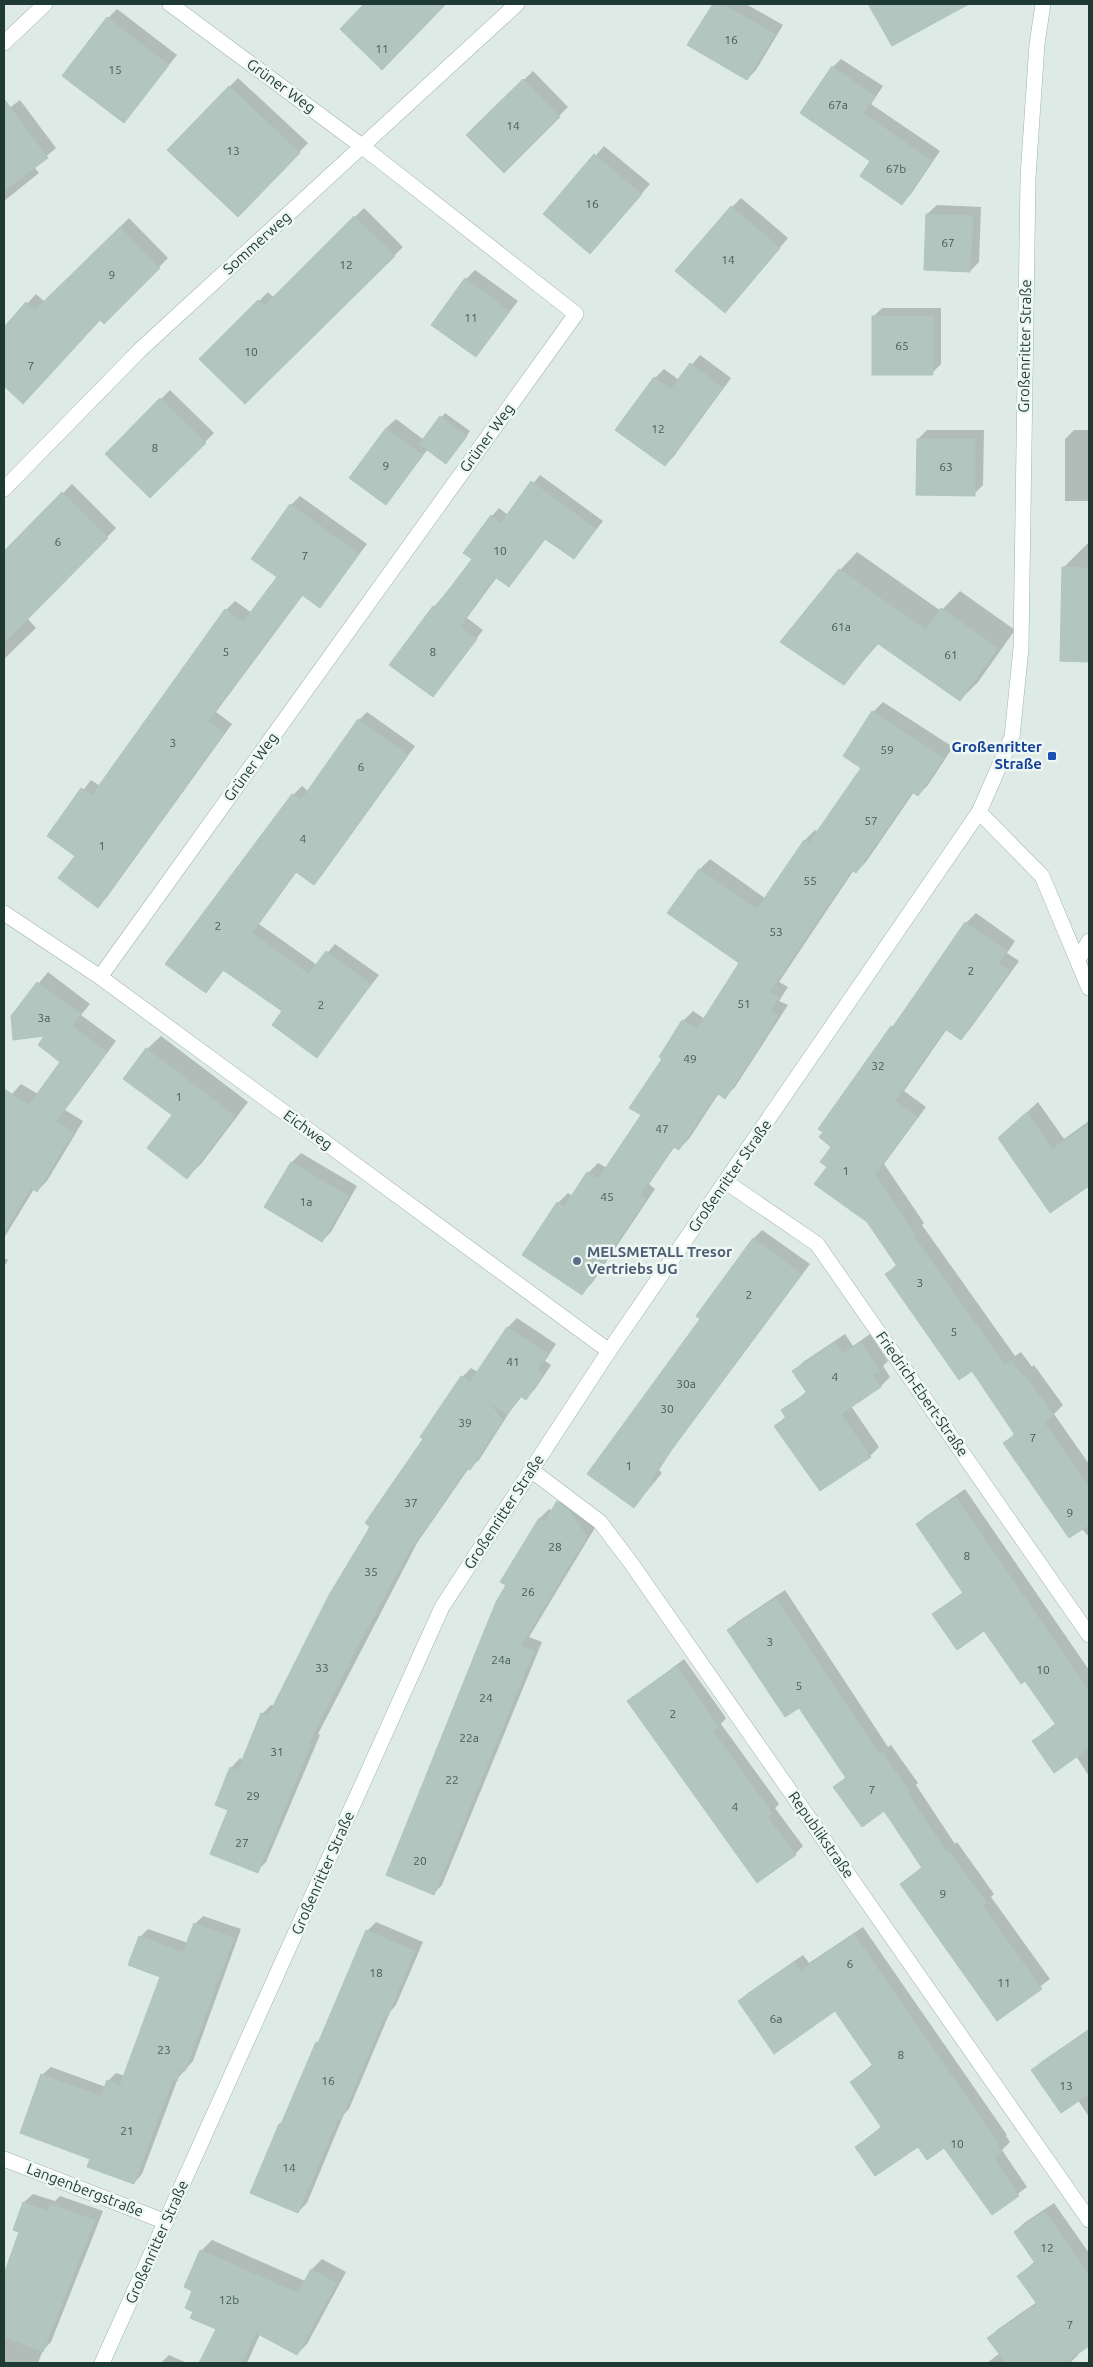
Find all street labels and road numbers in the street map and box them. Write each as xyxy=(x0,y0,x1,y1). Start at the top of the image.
street label: Grüner Weg xyxy=(244,55,319,116)
street label: Sommerweg xyxy=(219,208,294,277)
street label: Großenritter Straße xyxy=(1015,279,1034,413)
street label: Grüner Weg xyxy=(456,400,517,475)
street label: Grüner Weg xyxy=(220,729,281,804)
street label: Eichweg xyxy=(281,1106,336,1153)
street label: Großenritter Straße xyxy=(684,1116,775,1235)
street label: Friedrich-Ebert-Straße xyxy=(873,1328,972,1459)
street label: Großenritter Straße xyxy=(460,1451,547,1572)
street label: Republikstraße xyxy=(785,1788,858,1881)
street label: Großenritter Straße xyxy=(288,1808,357,1937)
street label: Langenbergstraße xyxy=(24,2159,146,2220)
street label: Großenritter Straße xyxy=(122,2177,191,2306)

